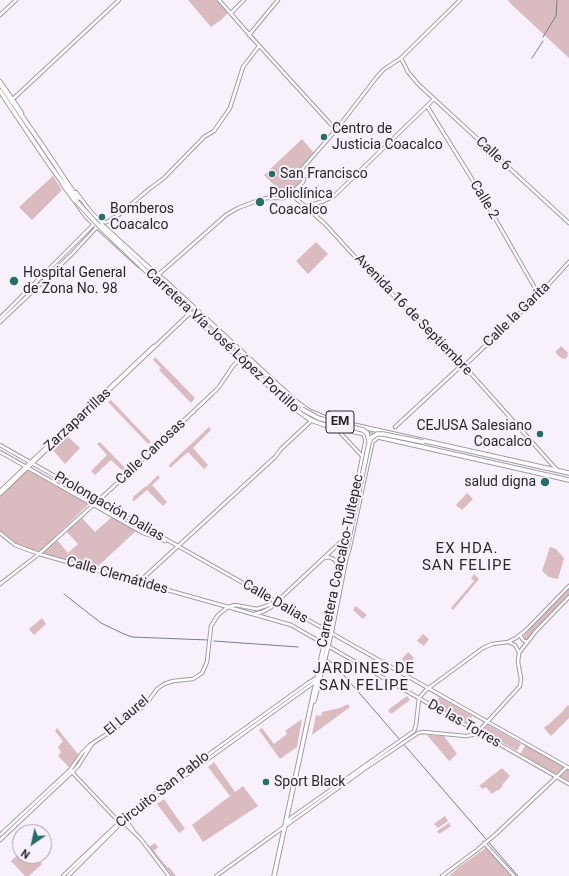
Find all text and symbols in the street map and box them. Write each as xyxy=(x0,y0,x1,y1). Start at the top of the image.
place label: Centro de Justicia Coacalco xyxy=(332,121,443,154)
marker: Centro de Justicia Coacalco xyxy=(319,132,329,142)
street label: Calle 6 xyxy=(472,133,514,175)
place label: San Francisco xyxy=(280,166,368,182)
marker: San Francisco xyxy=(267,169,277,179)
street label: Calle 2 xyxy=(466,178,502,222)
place label: Policlínica Coacalco xyxy=(269,186,333,218)
marker: Policlínica Coacalco xyxy=(254,196,266,208)
place label: Bomberos Coacalco xyxy=(110,201,174,234)
marker: Bomberos Coacalco xyxy=(97,212,107,222)
street label: Avenida 16 de Septiembre xyxy=(351,251,475,379)
place label: Hospital General de Zona No. 98 xyxy=(23,265,126,298)
street label: Carretera Vía José López Portillo xyxy=(142,265,302,417)
marker: Hospital General de Zona No. 98 xyxy=(8,275,20,287)
street label: Calle la Garita xyxy=(480,279,554,351)
street label: Zarzaparrillas xyxy=(41,385,115,455)
road number: EM xyxy=(326,411,354,433)
street label: Calle Canosas xyxy=(113,416,189,488)
place label: CEJUSA Salesiano Coacalco xyxy=(416,418,532,450)
marker: CEJUSA Salesiano Coacalco xyxy=(535,429,545,439)
street label: Prolongación Dalias xyxy=(51,469,167,545)
street label: Carretera Coacalco-Tultepec xyxy=(314,473,368,649)
place label: salud digna xyxy=(464,474,536,490)
marker: salud digna xyxy=(539,476,551,488)
district label: EX HDA. SAN FELIPE xyxy=(422,540,512,575)
street label: Calle Clemátides xyxy=(64,553,170,599)
street label: Calle Dalias xyxy=(239,577,311,627)
district label: JARDINES DE SAN FELIPE xyxy=(313,660,415,695)
street label: El Laurel xyxy=(101,692,153,740)
street label: De las Torres xyxy=(425,696,503,752)
street label: Circuito San Pablo xyxy=(113,748,213,832)
place label: Sport Black xyxy=(274,774,345,790)
marker: Sport Black xyxy=(261,777,271,787)
north arrow xyxy=(12,824,52,864)
text: N xyxy=(19,846,32,861)

